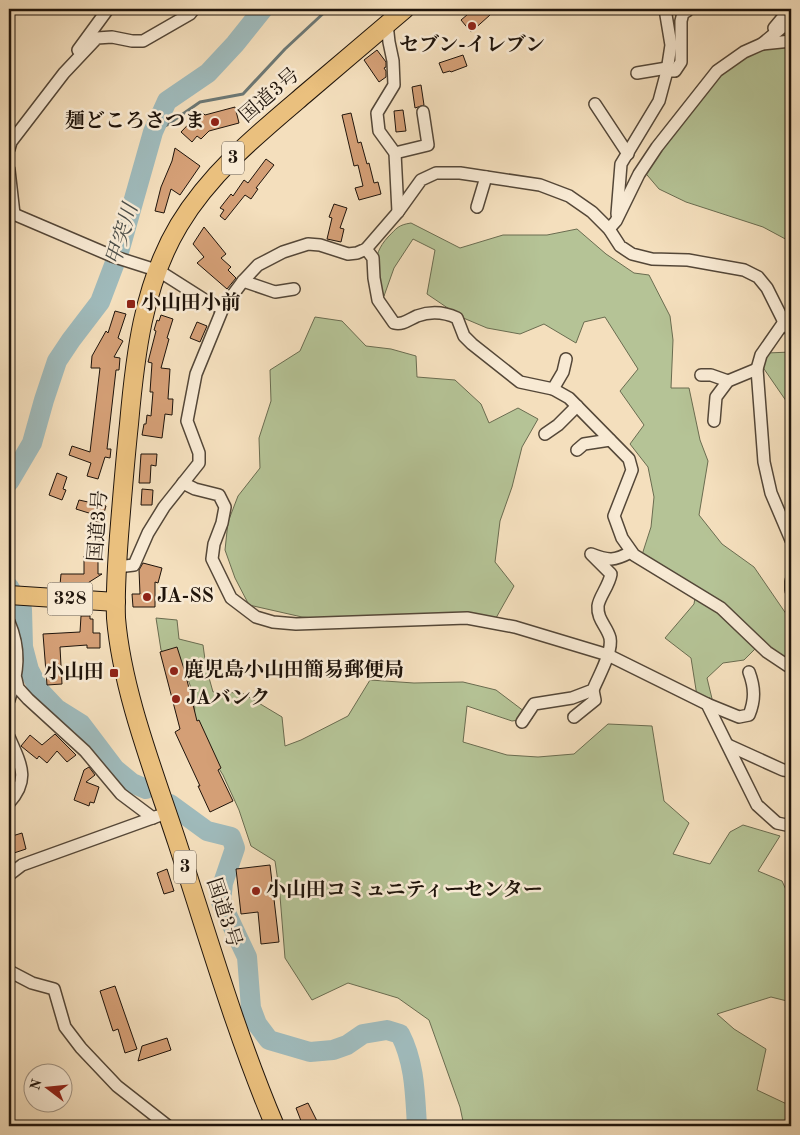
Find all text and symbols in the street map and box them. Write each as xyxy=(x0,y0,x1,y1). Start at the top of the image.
marker: セブン-イレブン xyxy=(466,20,478,32)
place label: セブン-イレブン xyxy=(399,34,545,56)
street label: 国道3号 xyxy=(235,63,304,127)
place label: 麺どころさつま xyxy=(65,110,205,132)
marker: 麺どころさつま xyxy=(209,116,221,128)
road number: 3 xyxy=(222,142,244,174)
water label: 甲突川 xyxy=(102,199,143,268)
place label: 小山田小前 xyxy=(141,292,241,314)
marker: 小山田小前 xyxy=(125,298,137,310)
street label: 国道3号 xyxy=(85,489,111,562)
road number: 328 xyxy=(48,582,92,616)
place label: JA-SS xyxy=(157,587,214,607)
marker: JA-SS xyxy=(141,591,153,603)
place label: 鹿児島小山田簡易郵便局 xyxy=(184,658,404,681)
place label: 小山田 xyxy=(44,661,104,683)
marker: 鹿児島小山田簡易郵便局 xyxy=(168,665,180,677)
marker: 小山田 xyxy=(108,667,120,679)
place label: JAバンク xyxy=(186,687,270,709)
marker: JAバンク xyxy=(170,693,182,705)
road number: 3 xyxy=(174,850,196,884)
street label: 国道3号 xyxy=(202,875,245,950)
place label: 小山田コミュニティーセンター xyxy=(266,879,543,901)
marker: 小山田コミュニティーセンター xyxy=(250,885,262,897)
north arrow xyxy=(22,1062,72,1112)
text: N xyxy=(28,1077,45,1092)

